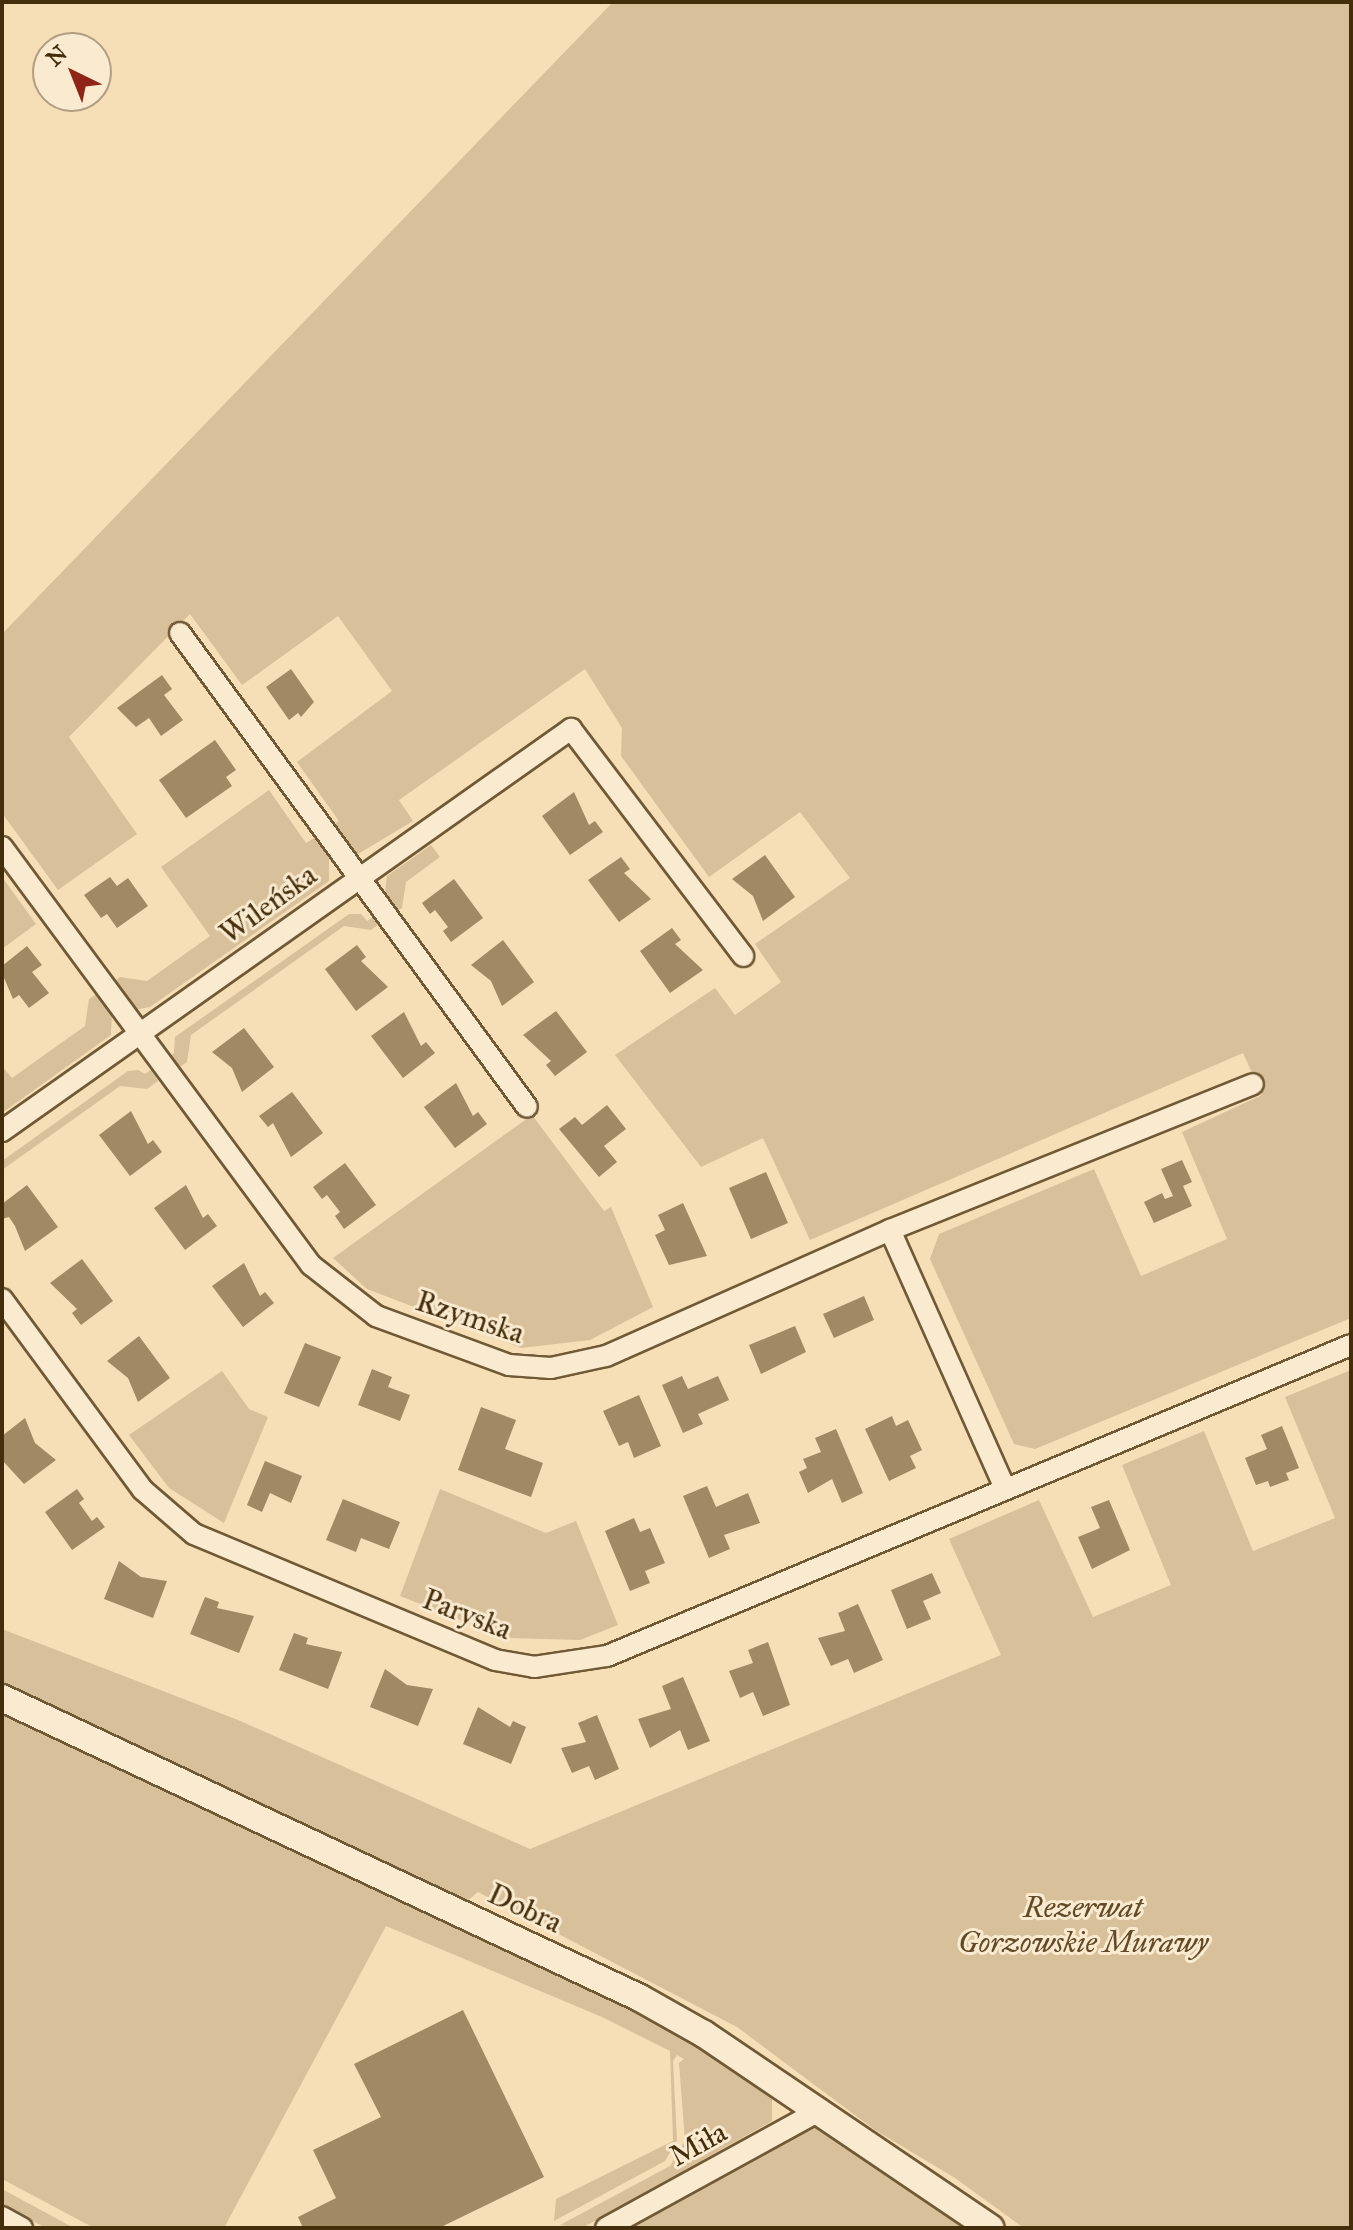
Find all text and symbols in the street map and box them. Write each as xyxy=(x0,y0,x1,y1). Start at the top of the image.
north arrow xyxy=(32,32,112,112)
text: N xyxy=(41,39,73,72)
street label: Wileńska xyxy=(213,857,323,951)
street label: Rzymska xyxy=(411,1283,529,1351)
street label: Paryska xyxy=(418,1581,516,1647)
street label: Dobra xyxy=(482,1875,568,1941)
park label: Rezerwat Gorzowskie Murawy xyxy=(958,1889,1208,1960)
street label: Miła xyxy=(663,2114,733,2174)

